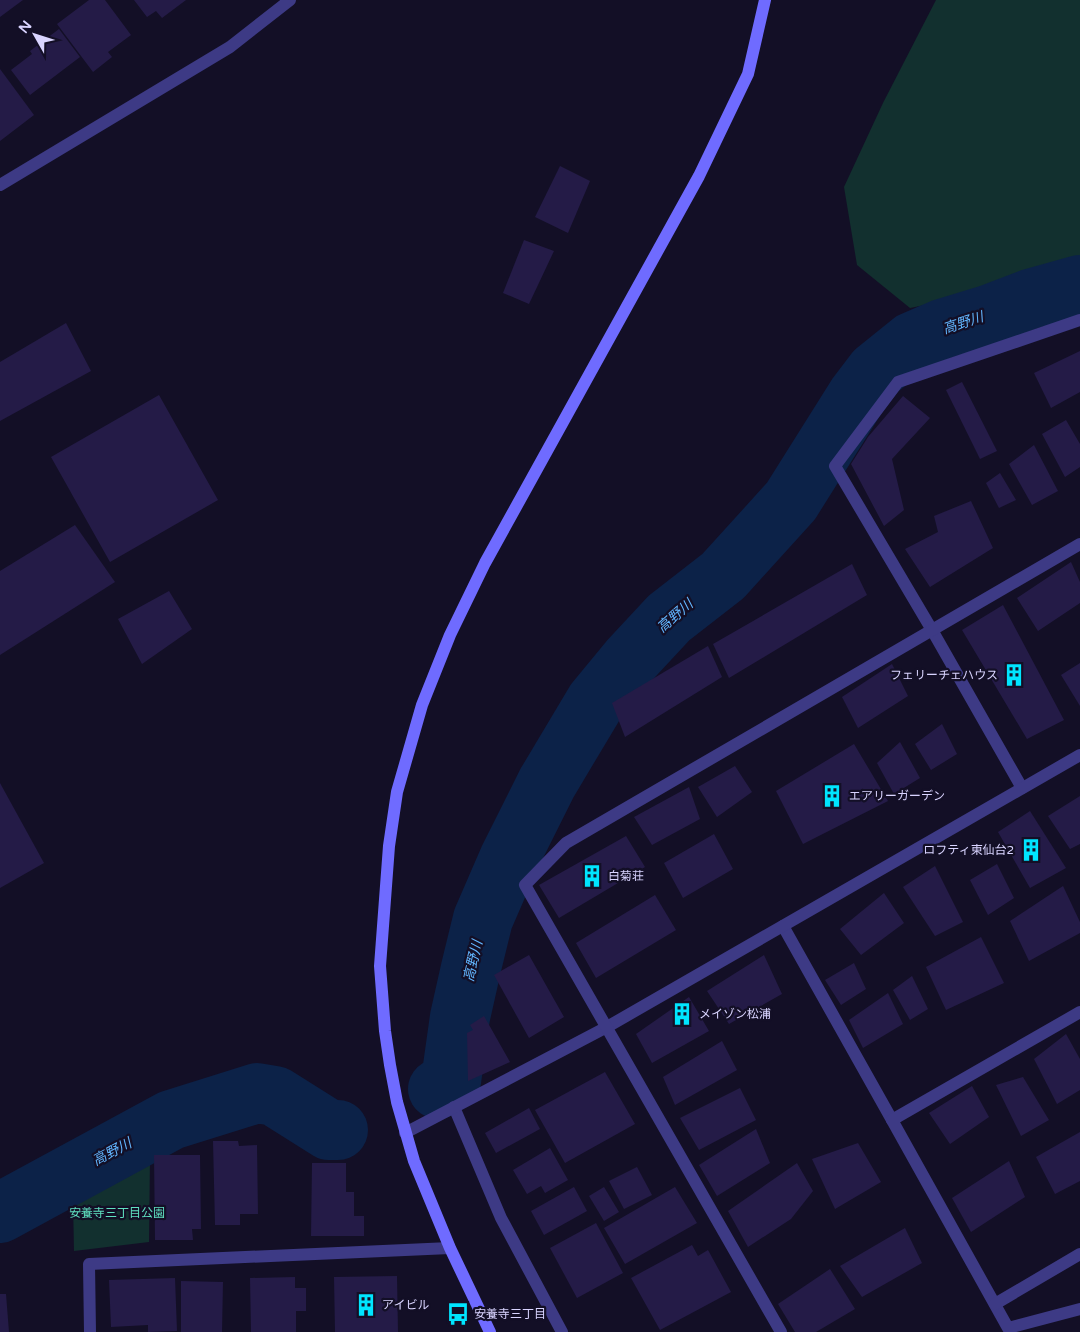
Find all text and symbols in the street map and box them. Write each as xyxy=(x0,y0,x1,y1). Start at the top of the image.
north arrow xyxy=(10,10,60,60)
text: N xyxy=(15,17,35,37)
water label: 高野川 xyxy=(940,308,988,338)
water label: 高野川 xyxy=(654,594,698,636)
building icon: フェリーチェハウス xyxy=(1001,662,1027,688)
place label: フェリーチェハウス xyxy=(890,668,998,682)
building icon: エアリーガーデン xyxy=(819,783,845,809)
place label: エアリーガーデン xyxy=(849,789,945,803)
building icon: ロフティ東仙台2 xyxy=(1018,837,1044,863)
place label: ロフティ東仙台2 xyxy=(923,843,1014,857)
building icon: 白菊荘 xyxy=(579,863,605,889)
place label: 白菊荘 xyxy=(608,869,644,883)
water label: 高野川 xyxy=(460,937,486,983)
building icon: メイゾン松浦 xyxy=(669,1001,695,1027)
place label: メイゾン松浦 xyxy=(699,1007,771,1021)
water label: 高野川 xyxy=(89,1134,136,1169)
park label: 安養寺三丁目公園 xyxy=(69,1206,165,1220)
building icon: アイビル xyxy=(353,1292,379,1318)
place label: アイビル xyxy=(382,1298,429,1312)
bus stop icon: 安養寺三丁目 xyxy=(445,1301,471,1327)
place label: 安養寺三丁目 xyxy=(474,1307,546,1321)

